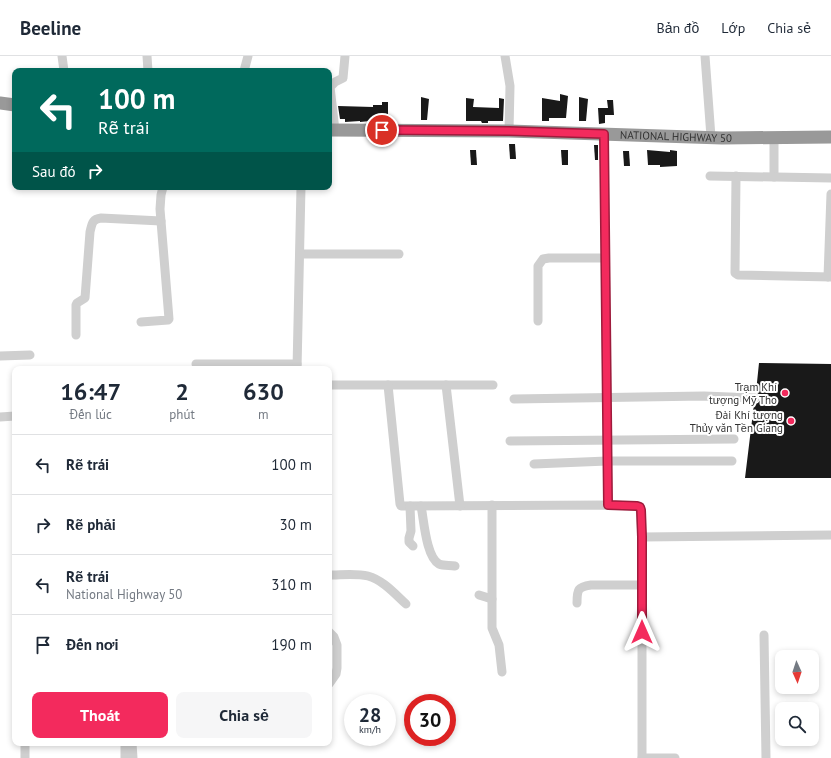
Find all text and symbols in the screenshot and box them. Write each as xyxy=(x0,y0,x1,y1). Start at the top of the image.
text: Beeline xyxy=(20,16,81,40)
text: Bản đồ xyxy=(657,19,699,37)
text: Lớp xyxy=(721,19,745,37)
text: Chia sẻ xyxy=(767,19,811,37)
text: 100 m xyxy=(98,80,175,117)
icon: left xyxy=(32,84,84,136)
pin xyxy=(365,113,399,147)
text: Rẽ trái xyxy=(98,116,150,139)
icon: arrive xyxy=(371,119,393,141)
street label: NATIONAL HIGHWAY 50 xyxy=(620,128,732,145)
icon: right xyxy=(84,160,106,182)
text: Sau đó xyxy=(32,162,76,181)
text: 16:47 xyxy=(60,376,121,407)
text: 2 xyxy=(175,376,189,407)
text: 630 xyxy=(243,376,284,407)
place label: Trạm Khí tượng Mỹ Tho xyxy=(709,380,777,407)
marker: Trạm Khí tượng Mỹ Tho xyxy=(780,388,790,398)
text: Đến lúc xyxy=(69,406,112,423)
text: phút xyxy=(169,406,195,423)
text: m xyxy=(258,406,269,423)
place label: Đài Khí tượng Thủy văn Tền Giang xyxy=(690,408,783,435)
marker: Đài Khí tượng Thủy văn Tền Giang xyxy=(786,416,796,426)
icon: left xyxy=(32,454,54,476)
text: Rẽ trái xyxy=(66,455,109,474)
text: 100 m xyxy=(271,455,312,474)
icon: right xyxy=(32,514,54,536)
text: Rẽ phải xyxy=(66,515,116,534)
text: 30 m xyxy=(279,515,312,534)
text: Rẽ trái xyxy=(66,567,109,586)
icon: left xyxy=(32,574,54,596)
text: 310 m xyxy=(271,575,312,594)
text: National Highway 50 xyxy=(66,586,182,603)
position arrow xyxy=(621,611,663,653)
icon: arrive xyxy=(32,634,54,656)
text: Đến nơi xyxy=(66,635,119,654)
text: 190 m xyxy=(271,635,312,654)
north arrow xyxy=(775,650,819,694)
map controls xyxy=(775,650,819,746)
button: Thoát xyxy=(32,692,168,738)
button: Chia sẻ xyxy=(176,692,312,738)
speed limit sign: 30 xyxy=(404,694,456,746)
text: 28 xyxy=(359,702,381,728)
button: search xyxy=(775,702,819,746)
text: km/h xyxy=(359,723,381,736)

